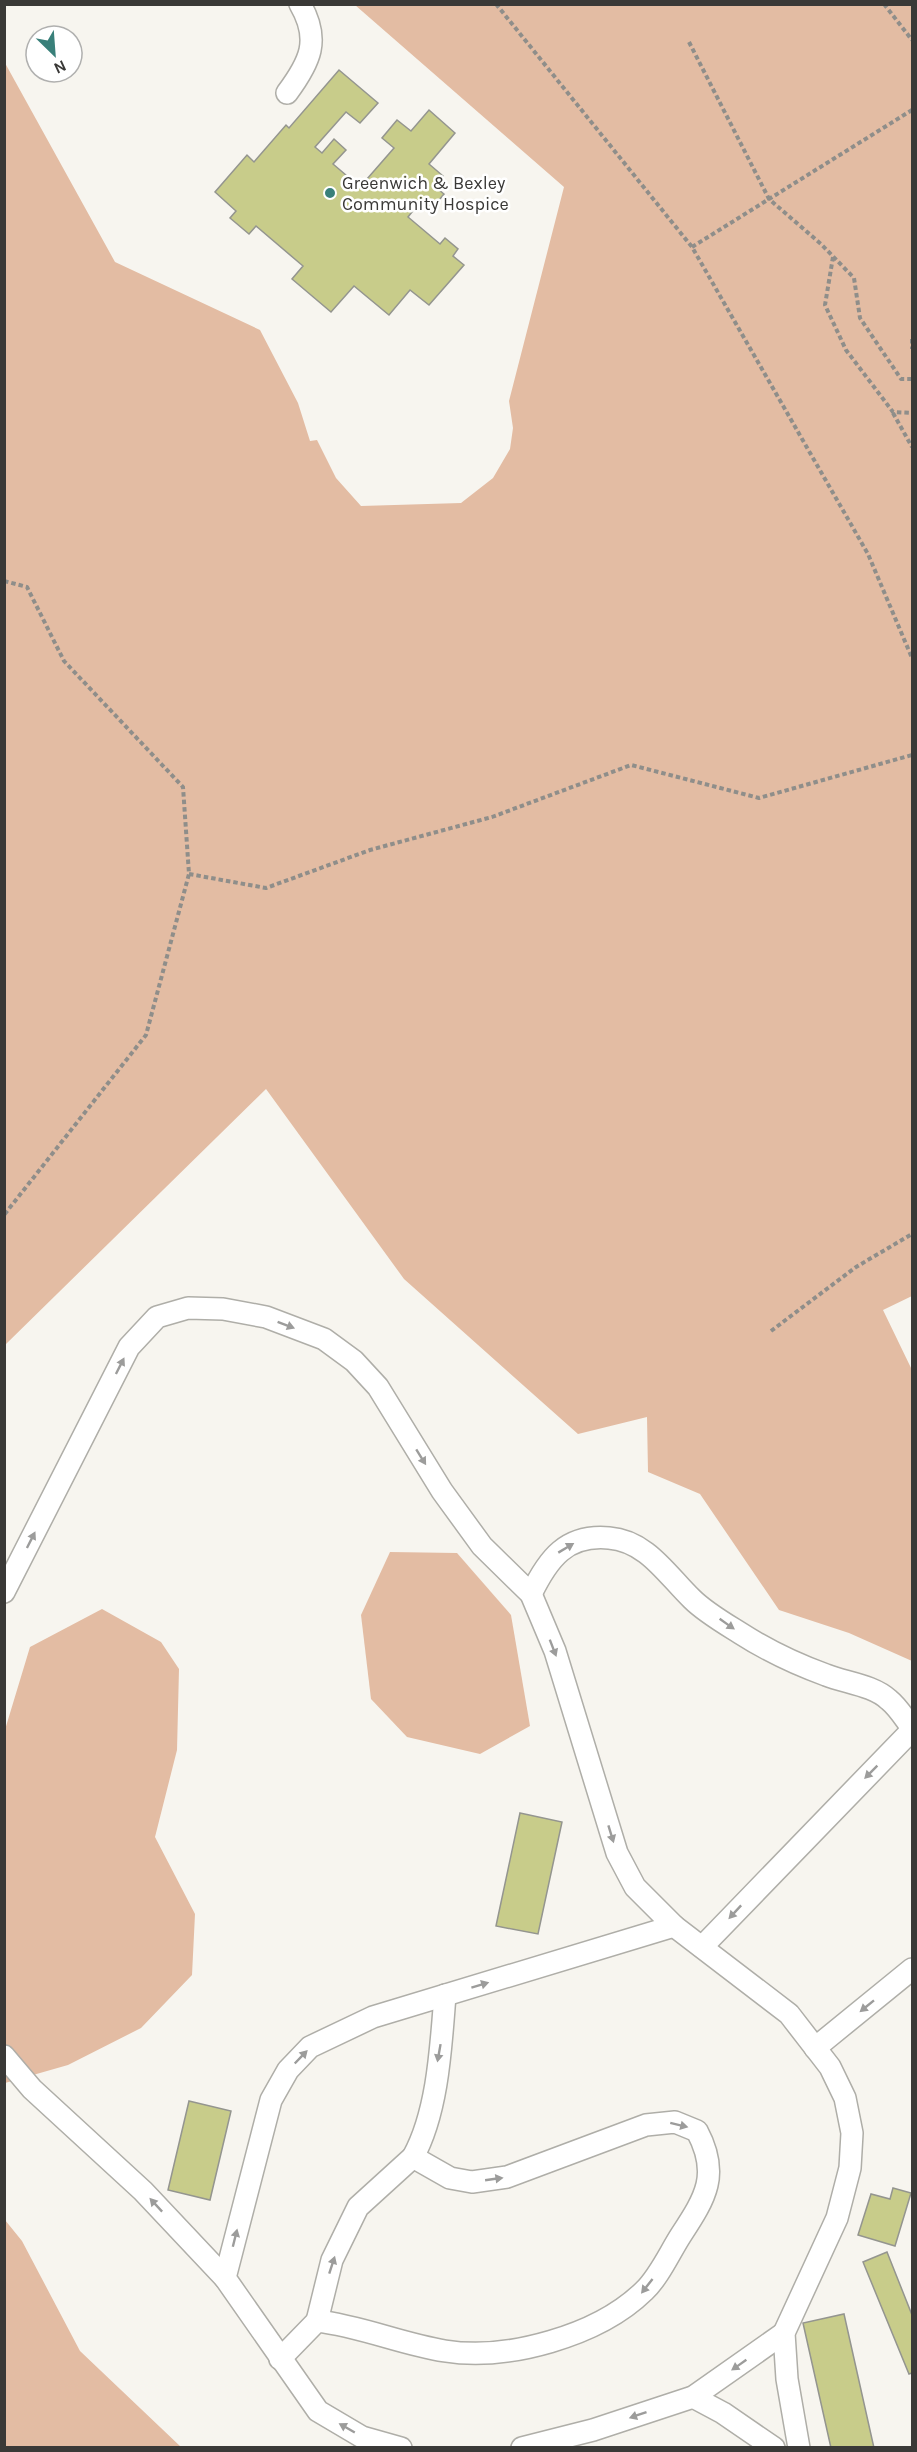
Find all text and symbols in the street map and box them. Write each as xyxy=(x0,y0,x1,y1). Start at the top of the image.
north arrow xyxy=(24,24,84,84)
text: N xyxy=(51,56,69,78)
place label: Greenwich & Bexley Community Hospice xyxy=(342,172,509,215)
marker: Greenwich & Bexley Community Hospice xyxy=(323,186,337,200)
one-way arrow xyxy=(277,1321,295,1330)
one-way arrow xyxy=(115,1357,124,1374)
one-way arrow xyxy=(416,1449,427,1465)
one-way arrow xyxy=(26,1531,36,1548)
one-way arrow xyxy=(557,1543,574,1554)
one-way arrow xyxy=(719,1618,735,1629)
one-way arrow xyxy=(548,1639,558,1657)
one-way arrow xyxy=(865,1764,879,1778)
one-way arrow xyxy=(607,1825,616,1843)
one-way arrow xyxy=(729,1904,743,1918)
one-way arrow xyxy=(471,1980,489,1989)
one-way arrow xyxy=(859,1999,875,2012)
one-way arrow xyxy=(434,2044,443,2063)
one-way arrow xyxy=(293,2050,307,2064)
one-way arrow xyxy=(670,2121,689,2130)
one-way arrow xyxy=(485,2174,504,2183)
one-way arrow xyxy=(149,2197,163,2212)
one-way arrow xyxy=(231,2229,241,2247)
one-way arrow xyxy=(328,2256,337,2274)
one-way arrow xyxy=(640,2278,653,2294)
one-way arrow xyxy=(731,2359,747,2371)
one-way arrow xyxy=(628,2411,646,2421)
one-way arrow xyxy=(338,2423,355,2433)

